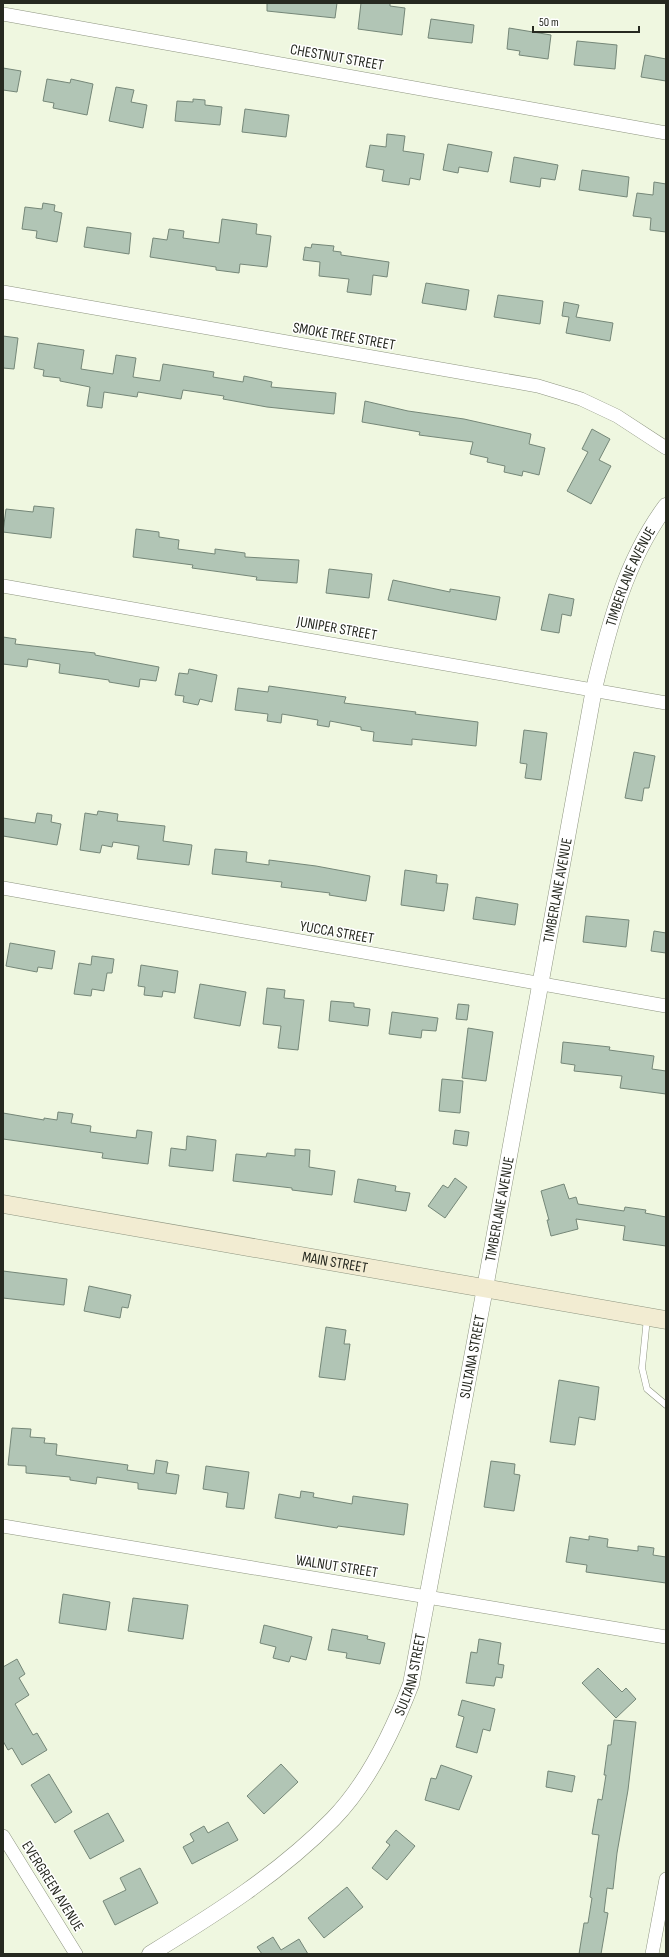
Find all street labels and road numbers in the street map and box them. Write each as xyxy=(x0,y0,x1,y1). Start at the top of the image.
street label: CHESTNUT STREET xyxy=(289,40,385,75)
street label: SMOKE TREE STREET xyxy=(291,318,397,355)
street label: TIMBERLANE AVENUE xyxy=(602,523,660,629)
street label: JUNIPER STREET xyxy=(294,612,378,645)
street label: TIMBERLANE AVENUE xyxy=(539,836,577,944)
street label: YUCCA STREET xyxy=(298,917,375,948)
street label: TIMBERLANE AVENUE xyxy=(481,1155,519,1263)
street label: MAIN STREET xyxy=(301,1248,369,1278)
street label: SULTANA STREET xyxy=(456,1313,490,1400)
street label: WALNUT STREET xyxy=(295,1551,379,1582)
street label: SULTANA STREET xyxy=(390,1632,430,1719)
street label: EVERGREEN AVENUE xyxy=(17,1838,88,1935)

